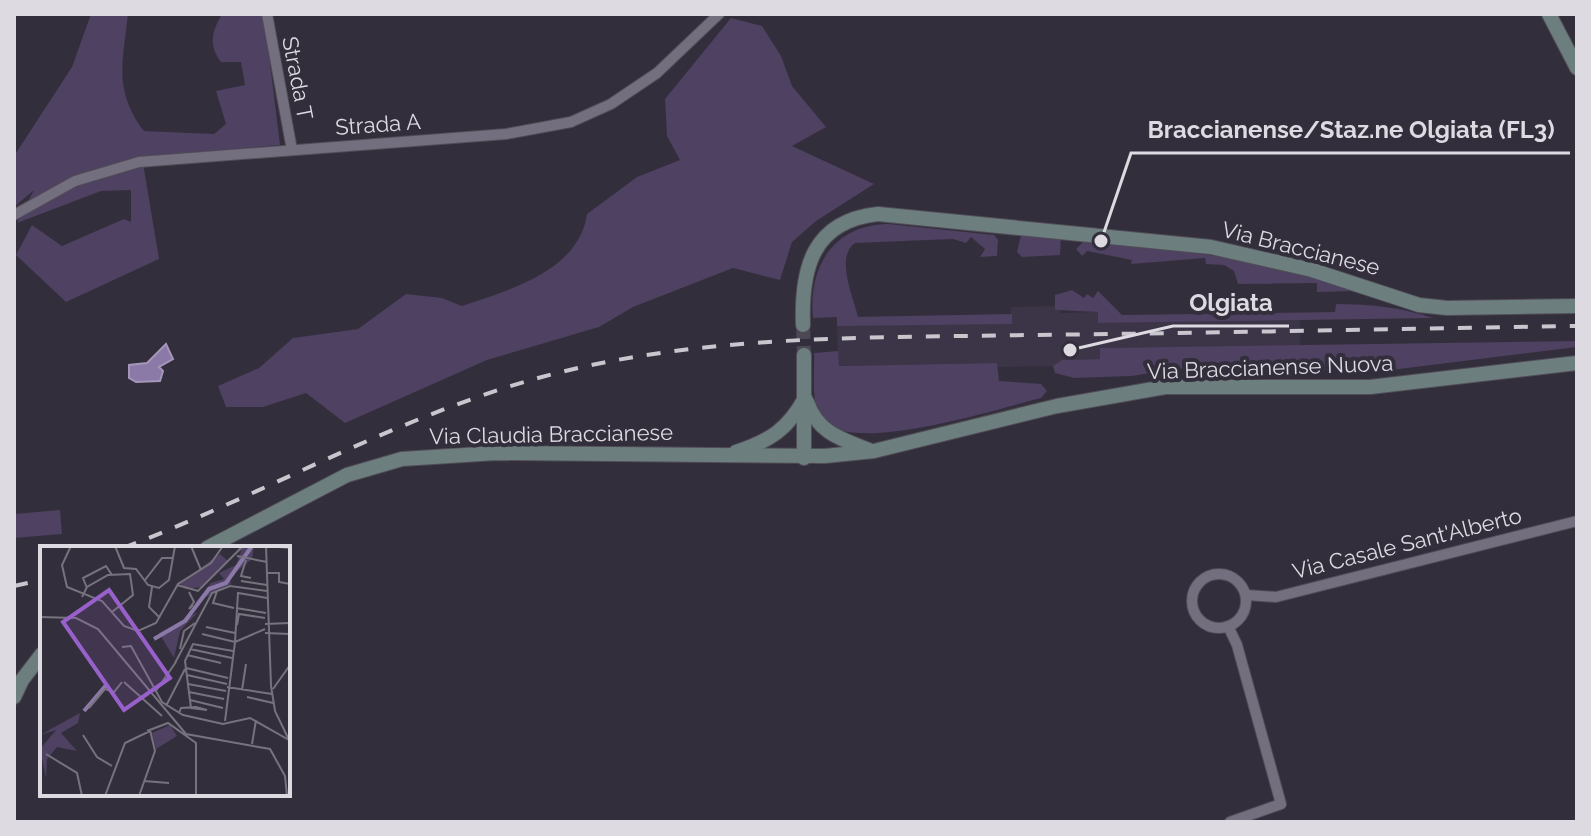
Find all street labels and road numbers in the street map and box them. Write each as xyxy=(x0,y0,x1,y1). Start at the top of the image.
street label: Strada T xyxy=(277,34,319,122)
street label: Strada A xyxy=(334,108,422,140)
street label: Via Braccianese xyxy=(1219,216,1383,280)
street label: Via Braccianense Nuova xyxy=(1146,350,1394,384)
street label: Via Claudia Braccianese xyxy=(429,419,673,449)
street label: Via Casale Sant'Alberto xyxy=(1290,502,1524,584)

